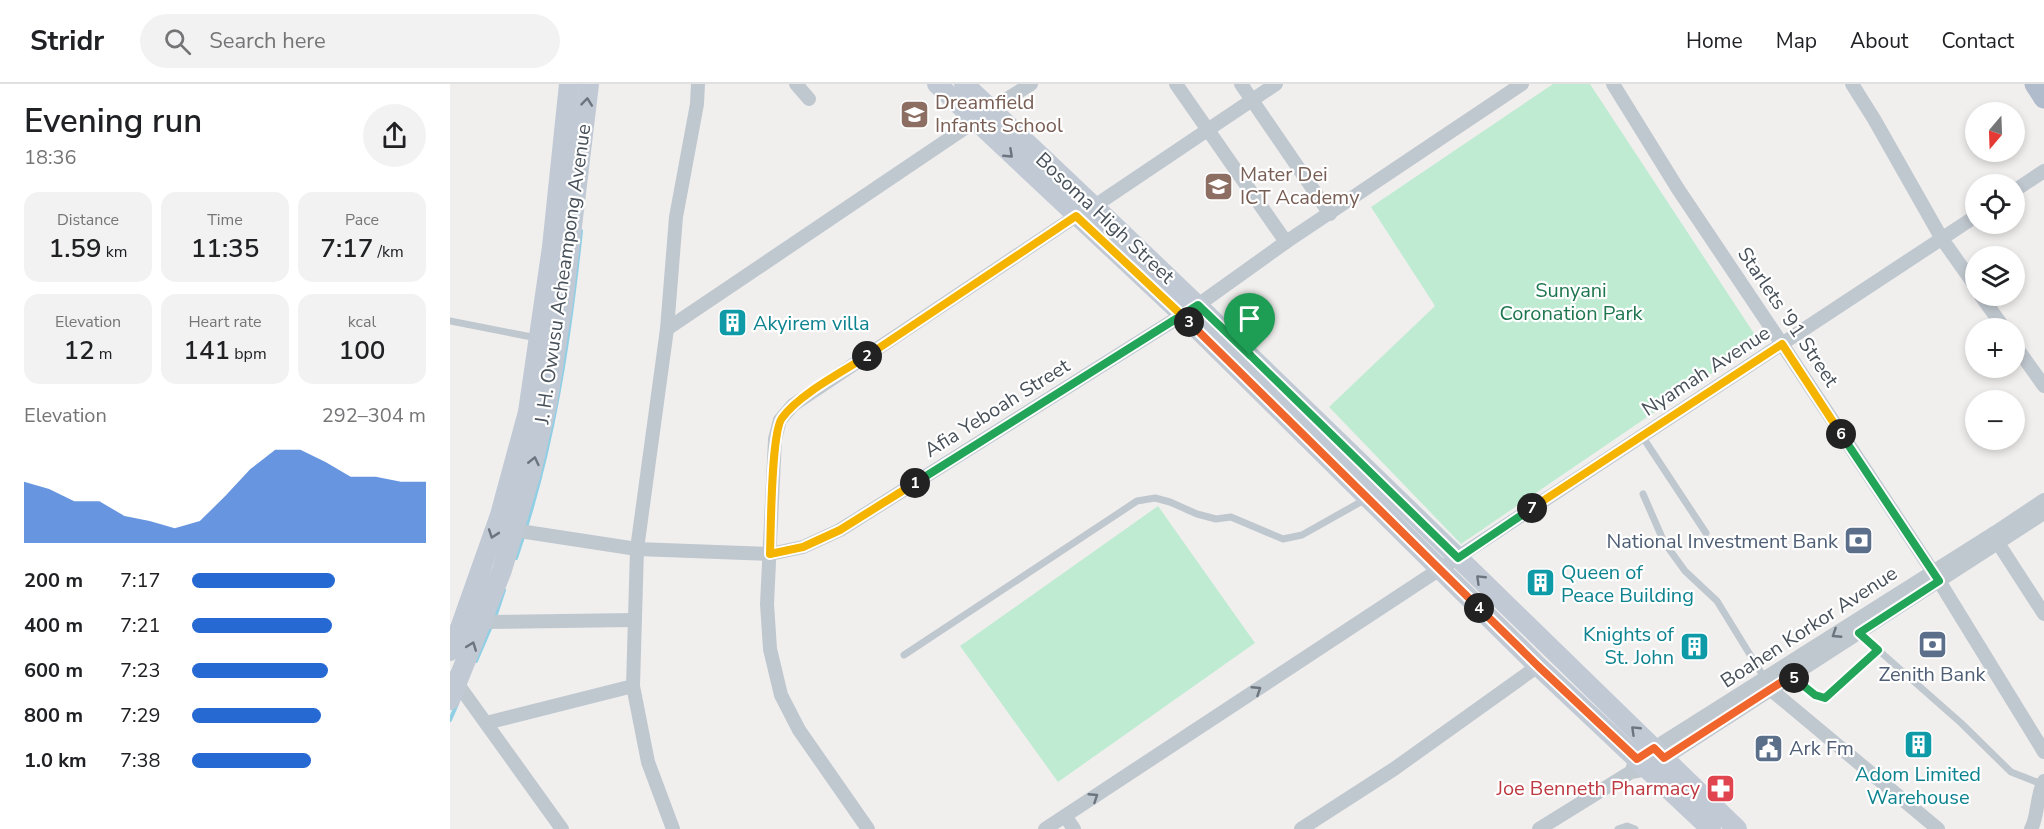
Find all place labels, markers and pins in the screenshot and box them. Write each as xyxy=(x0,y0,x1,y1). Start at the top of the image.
place label: Dreamfield Infants School xyxy=(935,89,1063,139)
school or university icon: Dreamfield Infants School xyxy=(898,98,930,130)
place label: Mater Dei ICT Academy xyxy=(1240,161,1360,211)
school or university icon: Mater Dei ICT Academy xyxy=(1203,170,1235,202)
pin xyxy=(1224,293,1275,355)
building icon: Akyirem villa xyxy=(716,307,748,339)
pin: 3 xyxy=(1174,307,1204,337)
place label: Akyirem villa xyxy=(753,310,869,337)
pin: 2 xyxy=(852,341,882,371)
pin: 6 xyxy=(1826,419,1856,449)
pin: 1 xyxy=(900,468,930,498)
pin: 7 xyxy=(1517,493,1547,523)
bank icon: National Investment Bank xyxy=(1843,525,1875,557)
place label: National Investment Bank xyxy=(1606,528,1839,555)
place label: Queen of Peace Building xyxy=(1561,559,1694,609)
building icon: Queen of Peace Building xyxy=(1524,567,1556,599)
pin: 4 xyxy=(1464,593,1494,623)
place label: Knights of St. John xyxy=(1583,621,1674,671)
bank icon: Zenith Bank xyxy=(1916,628,1948,660)
building icon: Knights of St. John xyxy=(1679,630,1711,662)
place label: Zenith Bank xyxy=(1878,661,1987,688)
pin: 5 xyxy=(1779,663,1809,693)
building icon: Adom Limited Warehouse xyxy=(1902,728,1934,760)
public building icon: Ark Fm xyxy=(1752,732,1784,764)
place label: Ark Fm xyxy=(1789,735,1854,762)
place label: Adom Limited Warehouse xyxy=(1855,761,1981,811)
pharmacy icon: Joe Benneth Pharmacy xyxy=(1705,772,1737,804)
place label: Joe Benneth Pharmacy xyxy=(1495,775,1701,802)

